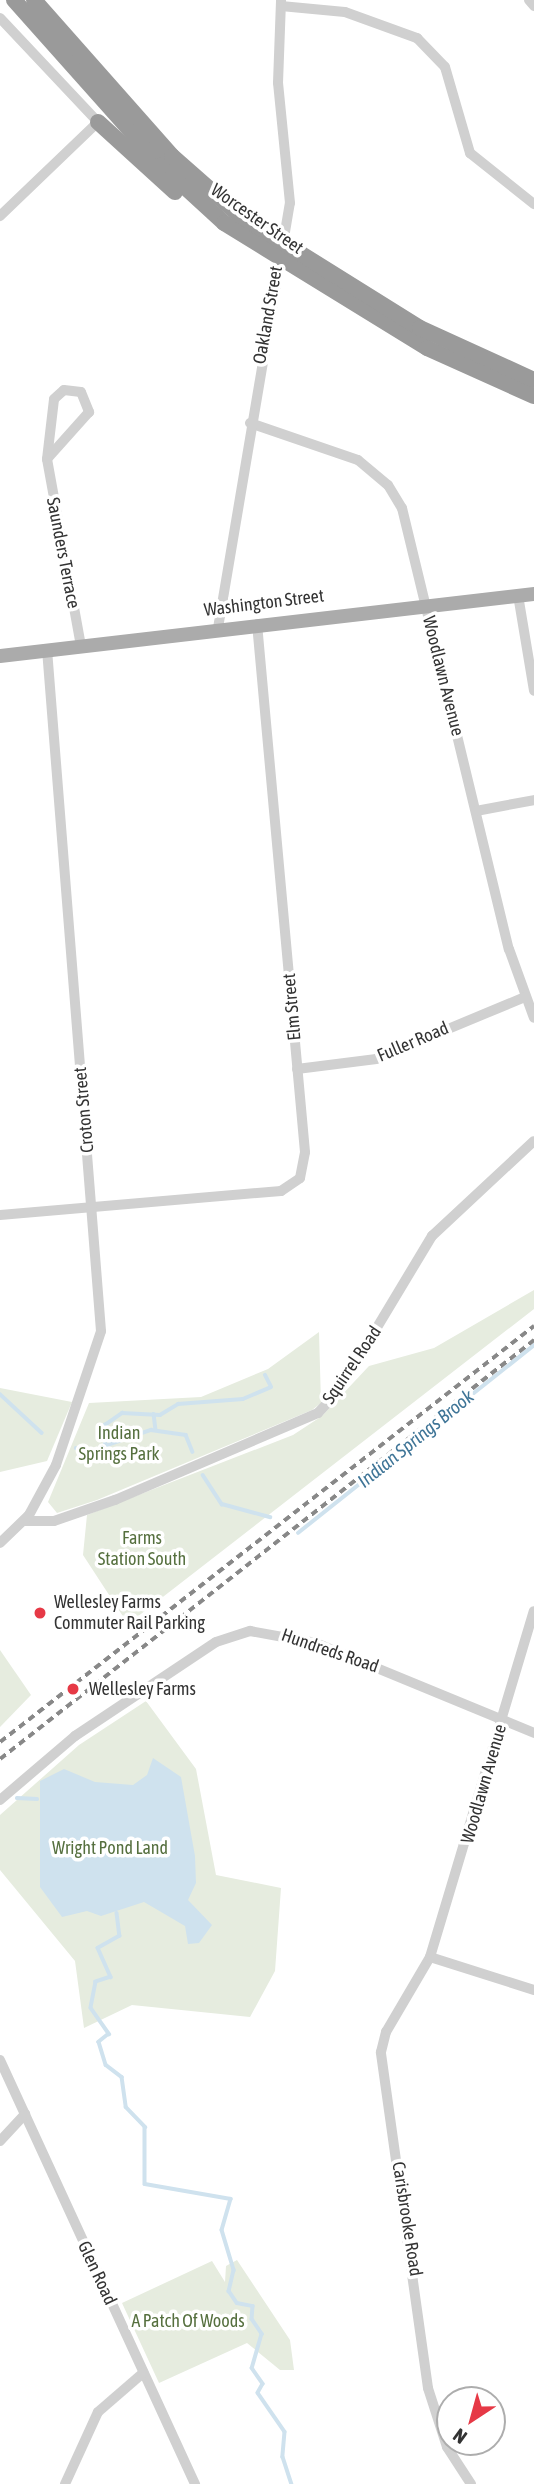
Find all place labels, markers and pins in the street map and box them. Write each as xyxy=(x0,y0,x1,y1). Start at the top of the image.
place label: Wellesley Farms Commuter Rail Parking xyxy=(54,1592,205,1634)
marker: Wellesley Farms Commuter Rail Parking xyxy=(32,1605,48,1621)
place label: Wellesley Farms xyxy=(89,1678,196,1700)
marker: Wellesley Farms xyxy=(63,1679,83,1699)

